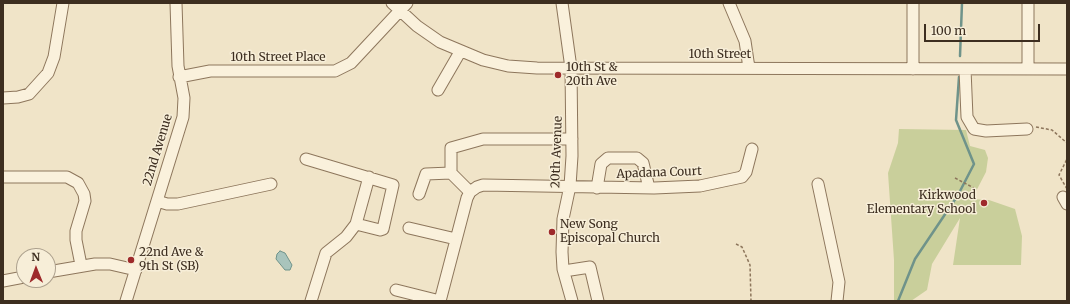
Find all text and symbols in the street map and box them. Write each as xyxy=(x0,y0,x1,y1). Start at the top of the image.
scale bar xyxy=(926,16,1042,42)
text: 100 m xyxy=(931,23,966,38)
street label: 10th Street xyxy=(689,48,751,62)
street label: 10th Street Place xyxy=(230,51,326,65)
place label: 10th St & 20th Ave xyxy=(566,61,618,89)
marker: 10th St & 20th Ave xyxy=(553,70,563,80)
street label: 22nd Avenue xyxy=(140,112,176,188)
street label: 20th Avenue xyxy=(549,116,565,188)
street label: Apadana Court xyxy=(616,164,702,182)
place label: Kirkwood Elementary School xyxy=(867,189,976,217)
marker: Kirkwood Elementary School xyxy=(979,198,989,208)
place label: New Song Episcopal Church xyxy=(560,218,660,246)
marker: New Song Episcopal Church xyxy=(547,227,557,237)
place label: 22nd Ave & 9th St (SB) xyxy=(139,246,204,274)
north arrow xyxy=(16,248,56,288)
text: N xyxy=(31,250,40,264)
marker: 22nd Ave & 9th St (SB) xyxy=(126,255,136,265)

